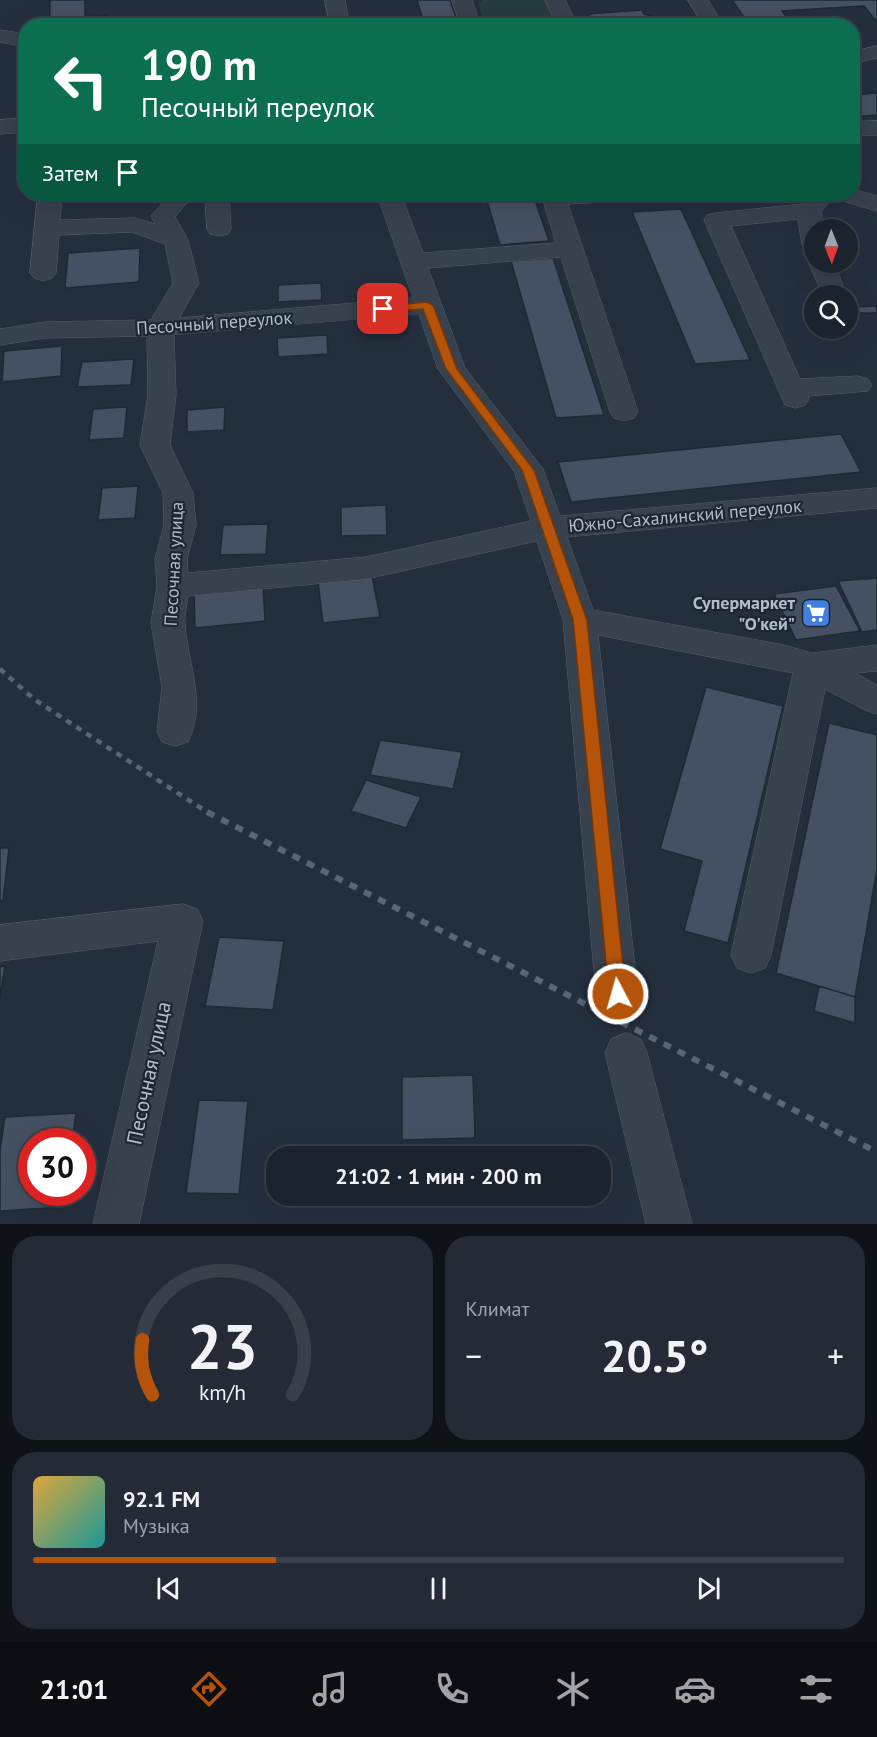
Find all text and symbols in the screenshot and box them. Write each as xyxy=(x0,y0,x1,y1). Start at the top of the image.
text: 190 m xyxy=(141,37,257,92)
icon: left xyxy=(42,42,120,120)
text: Песочный переулок xyxy=(141,90,375,124)
icon: arrive xyxy=(111,156,144,189)
text: Затем xyxy=(42,159,99,187)
north arrow xyxy=(804,219,858,273)
map controls xyxy=(804,219,858,339)
pin xyxy=(357,283,408,334)
button: search xyxy=(804,285,858,339)
icon: arrive xyxy=(366,292,399,325)
street label: Песочный переулок xyxy=(135,306,293,339)
street label: Южно-Сахалинский переулок xyxy=(568,494,803,537)
street label: Песочная улица xyxy=(159,501,188,627)
place label: Супермаркет "О'кей" xyxy=(693,591,795,635)
supermarket icon: Супермаркет "О'кей" xyxy=(800,597,832,629)
position arrow xyxy=(586,962,650,1026)
street label: Песочная улица xyxy=(120,999,177,1147)
speed limit sign: 30 xyxy=(18,1128,96,1206)
text: 21:02 · 1 мин · 200 m xyxy=(335,1162,542,1190)
text: Климат xyxy=(466,1296,529,1322)
text: 23 xyxy=(187,1305,258,1386)
text: 20.5° xyxy=(601,1326,708,1384)
text: − xyxy=(466,1334,482,1377)
text: + xyxy=(827,1334,844,1377)
text: km/h xyxy=(199,1378,246,1406)
text: 92.1 FM xyxy=(123,1485,200,1513)
text: Музыка xyxy=(123,1513,190,1539)
icon: previous xyxy=(152,1572,185,1605)
icon: pause xyxy=(422,1572,455,1605)
icon: next xyxy=(692,1572,725,1605)
icon: directions xyxy=(188,1668,230,1710)
icon: music xyxy=(309,1668,351,1710)
icon: phone xyxy=(431,1668,473,1710)
icon: climate xyxy=(552,1668,594,1710)
icon: car xyxy=(674,1668,716,1710)
icon: filters xyxy=(795,1668,837,1710)
text: 21:01 xyxy=(40,1672,108,1706)

